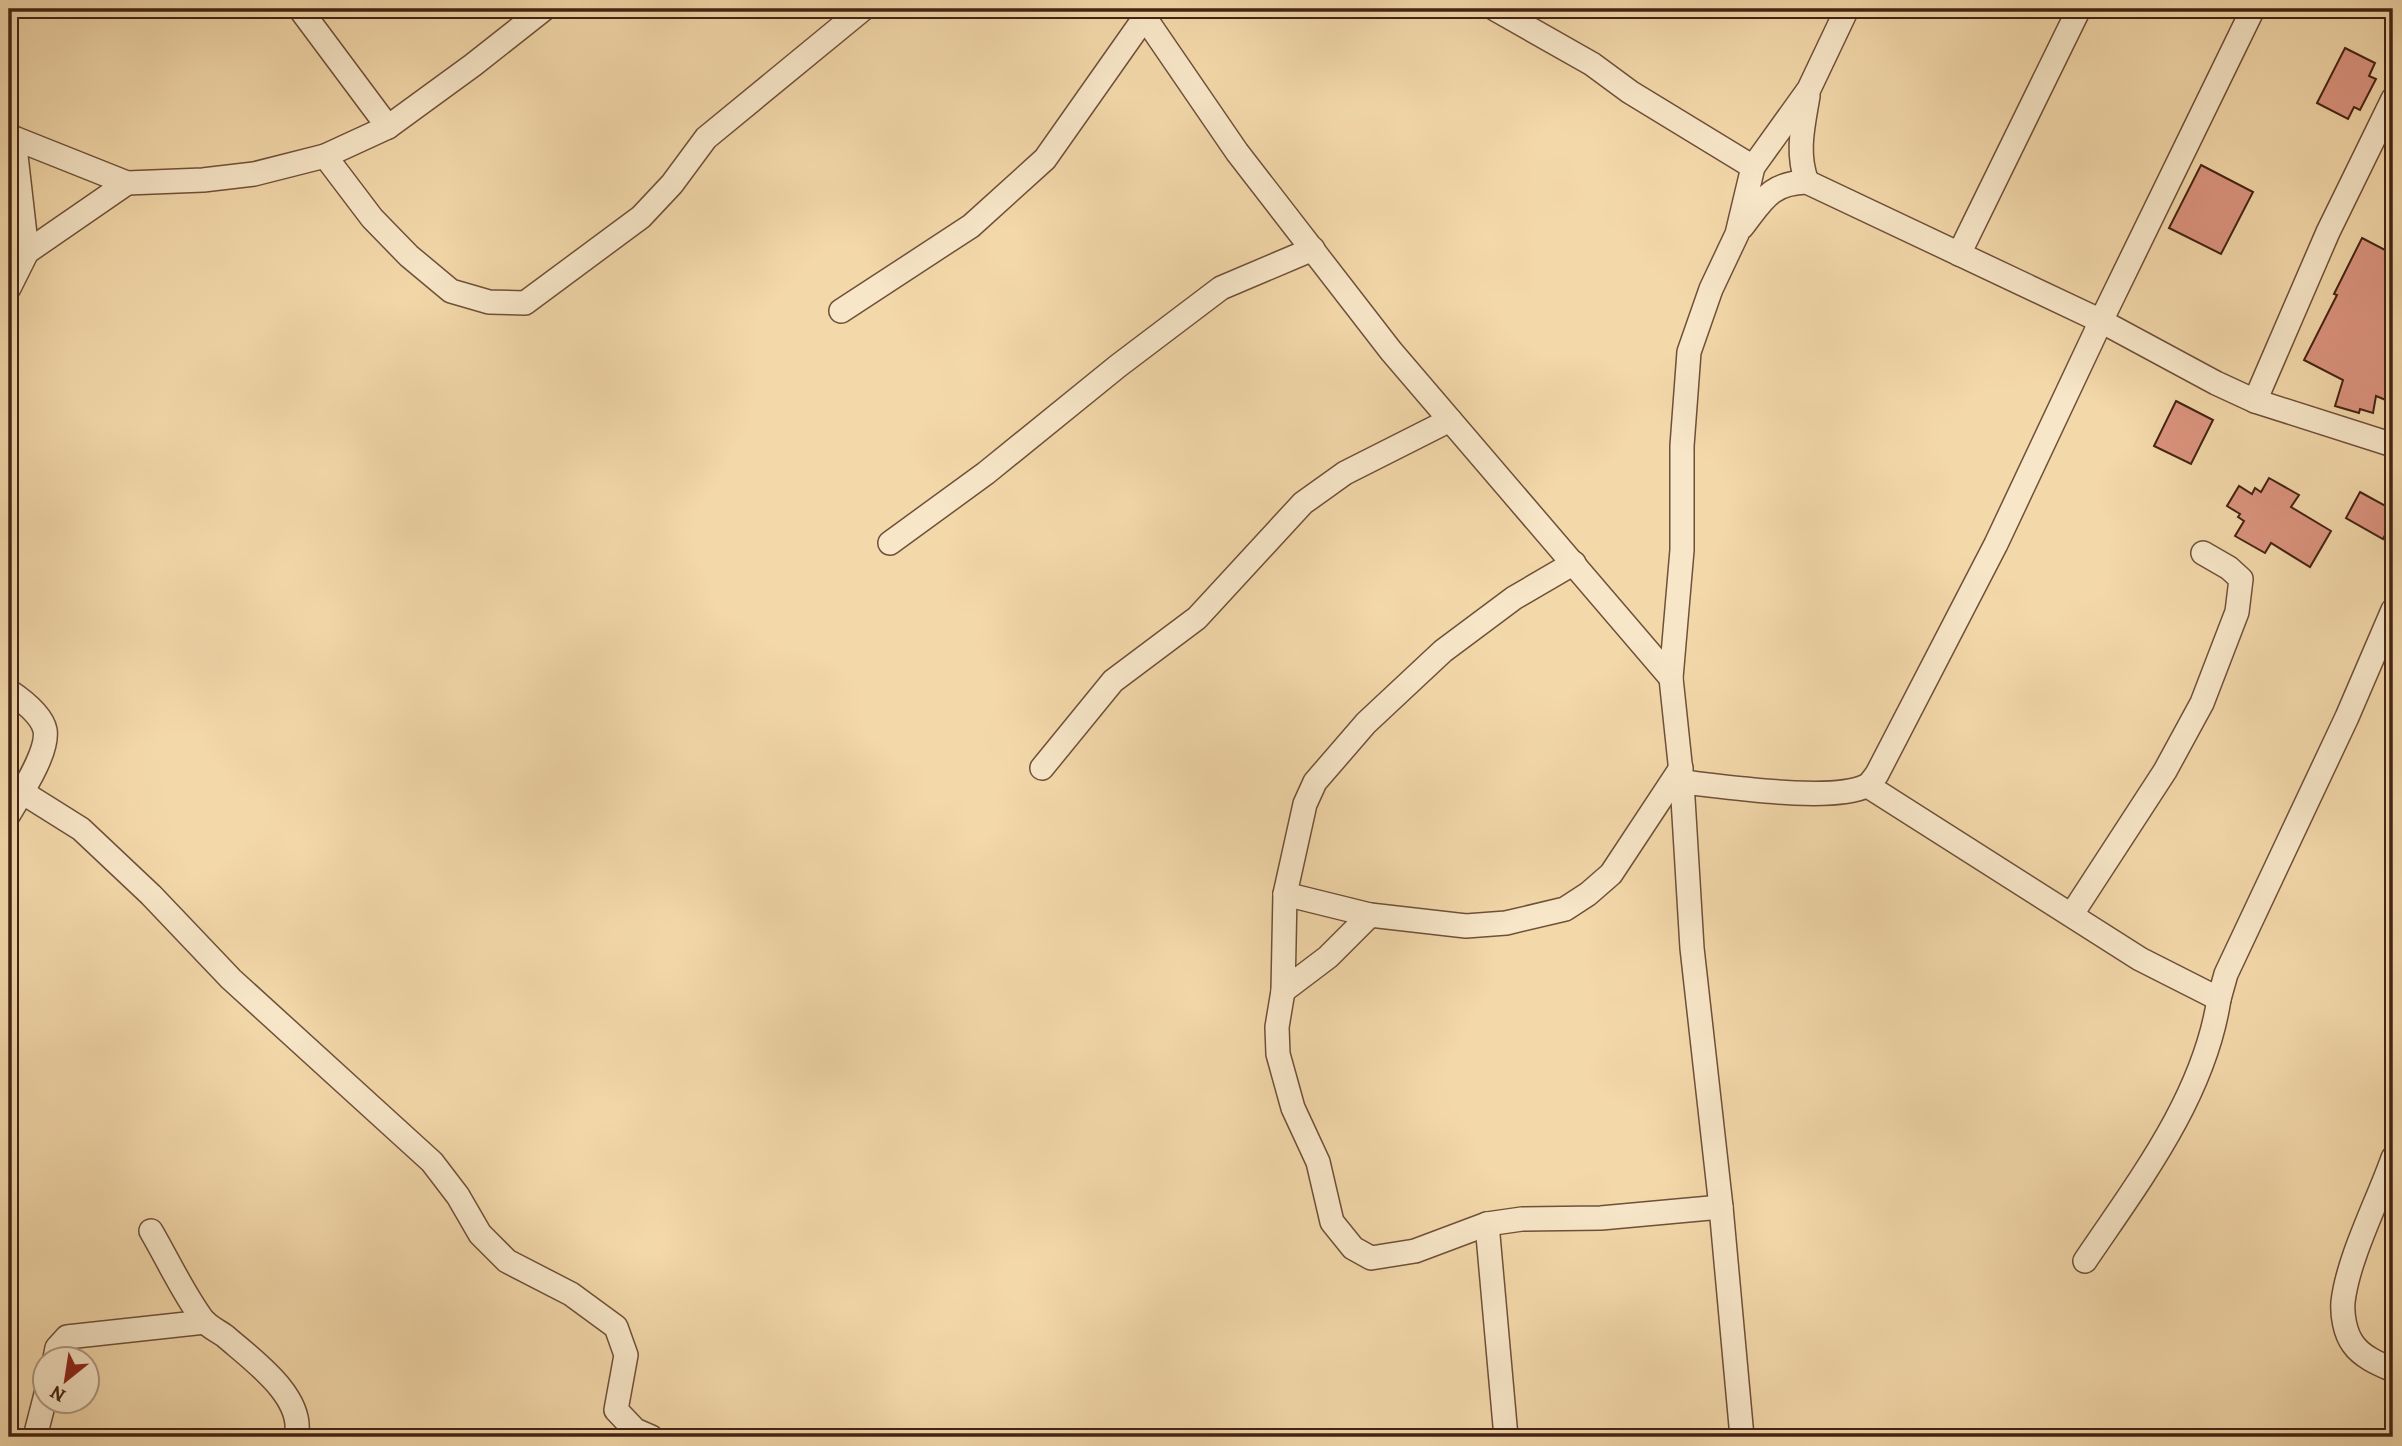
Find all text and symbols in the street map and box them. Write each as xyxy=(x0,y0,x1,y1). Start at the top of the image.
north arrow xyxy=(32,1344,102,1414)
text: N xyxy=(45,1379,70,1409)

